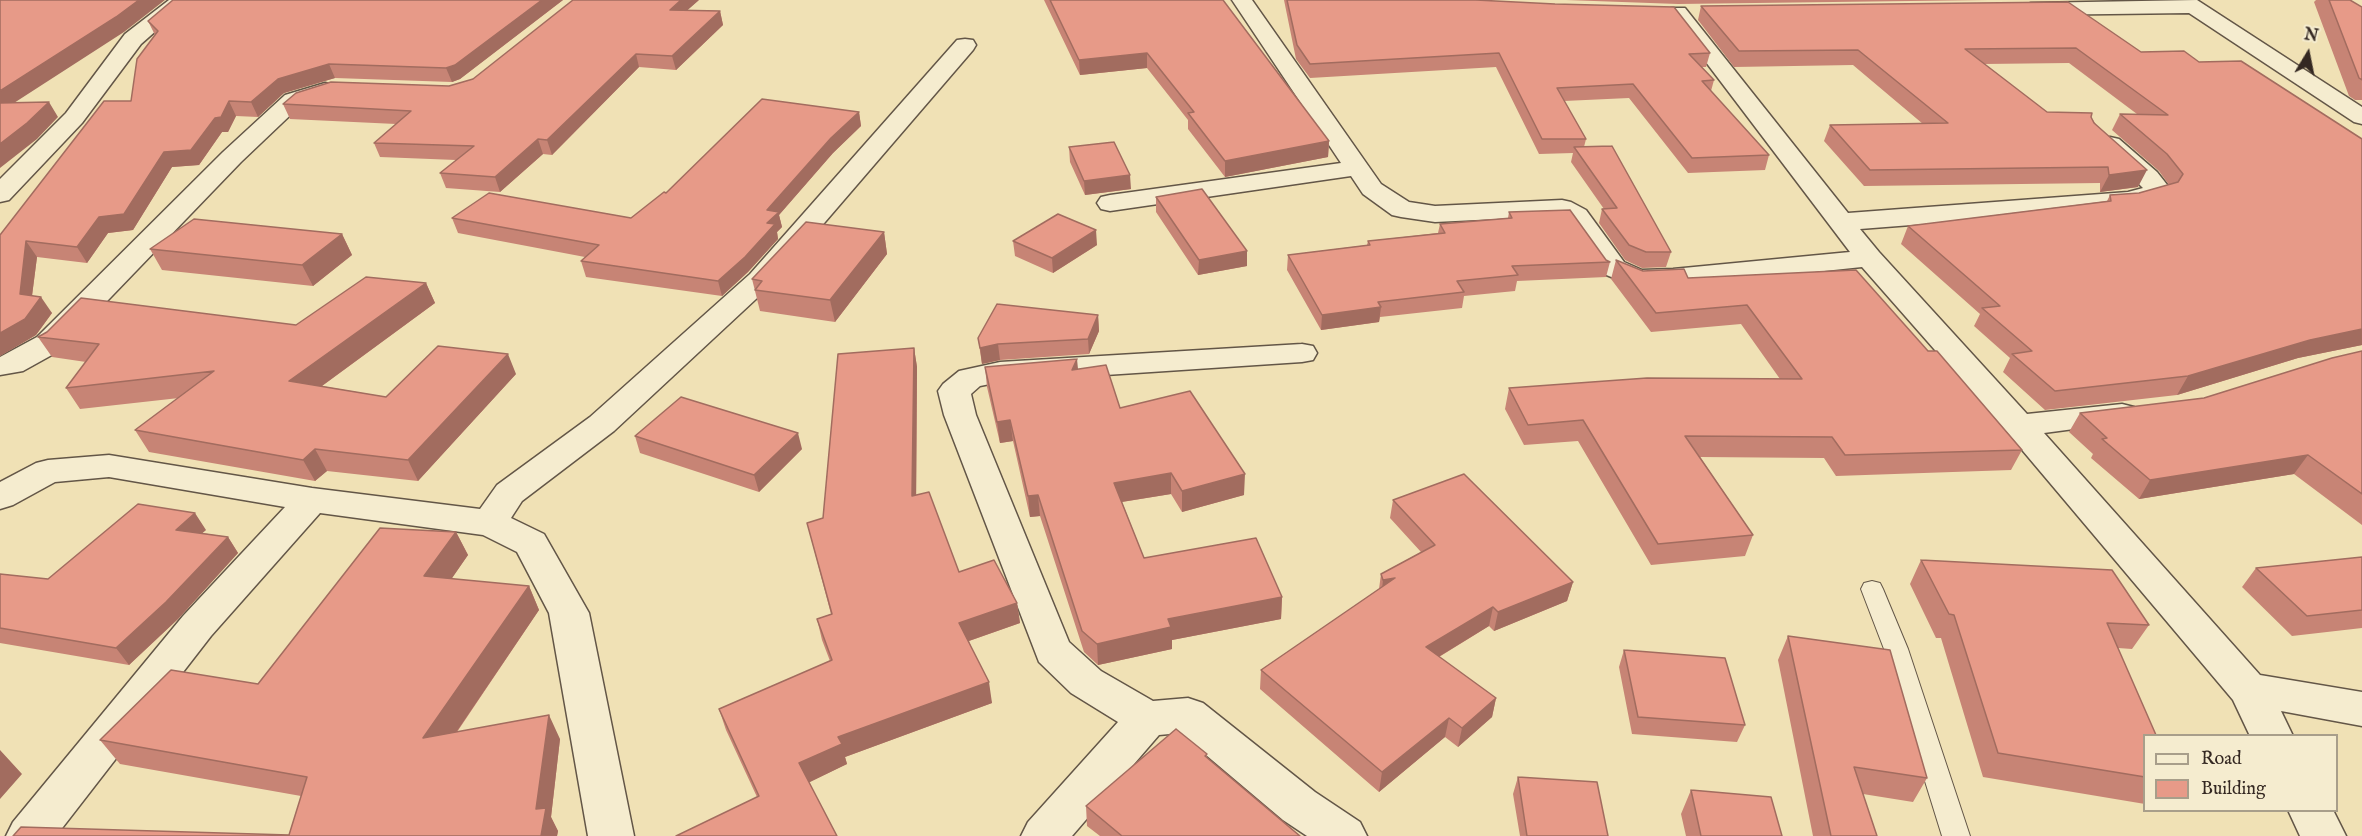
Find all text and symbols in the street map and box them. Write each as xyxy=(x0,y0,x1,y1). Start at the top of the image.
north arrow xyxy=(2278,24,2338,84)
text: N xyxy=(2303,25,2320,47)
legend xyxy=(2143,734,2338,812)
text: Road xyxy=(2201,748,2242,771)
text: Building xyxy=(2201,778,2266,801)

